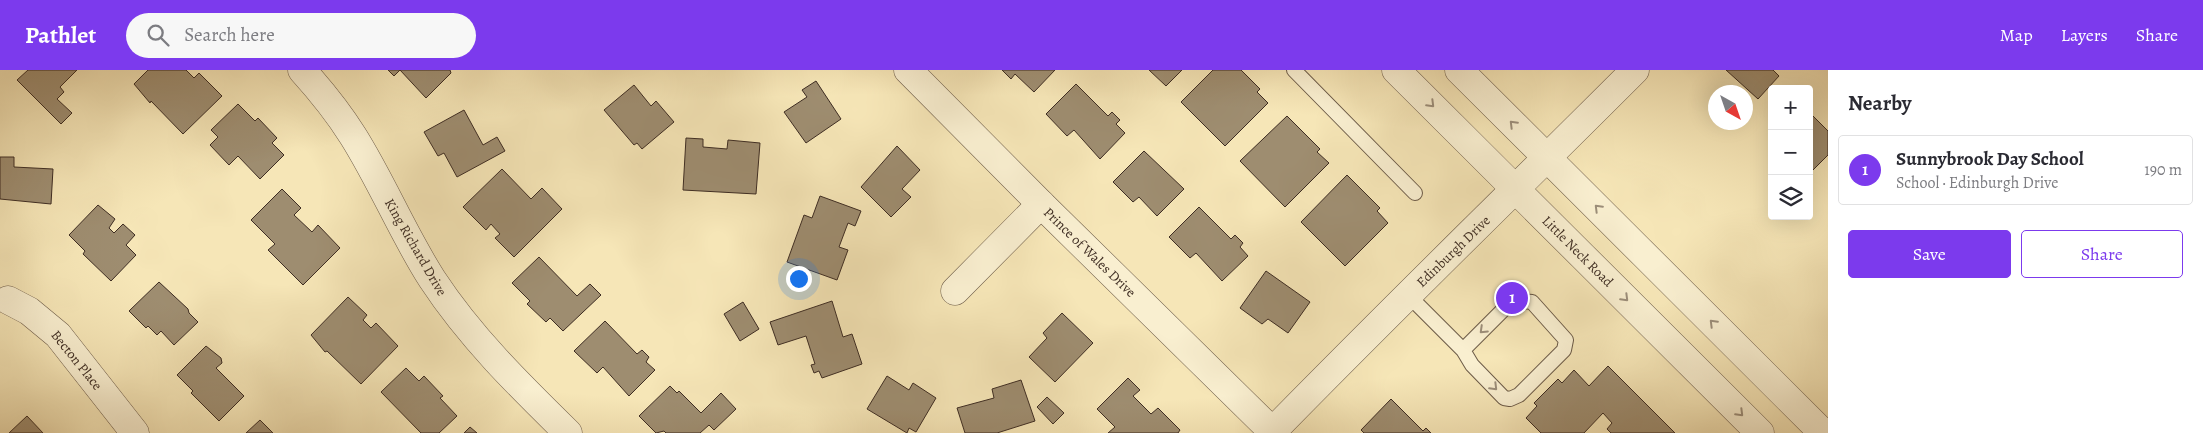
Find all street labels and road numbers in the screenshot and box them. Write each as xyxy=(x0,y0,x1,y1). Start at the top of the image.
street label: King Richard Drive xyxy=(380,195,451,299)
street label: Prince of Wales Drive xyxy=(1039,203,1140,301)
street label: Edinburgh Drive xyxy=(1412,211,1494,291)
street label: Little Neck Road xyxy=(1538,212,1618,292)
street label: Becton Place xyxy=(47,326,107,394)

